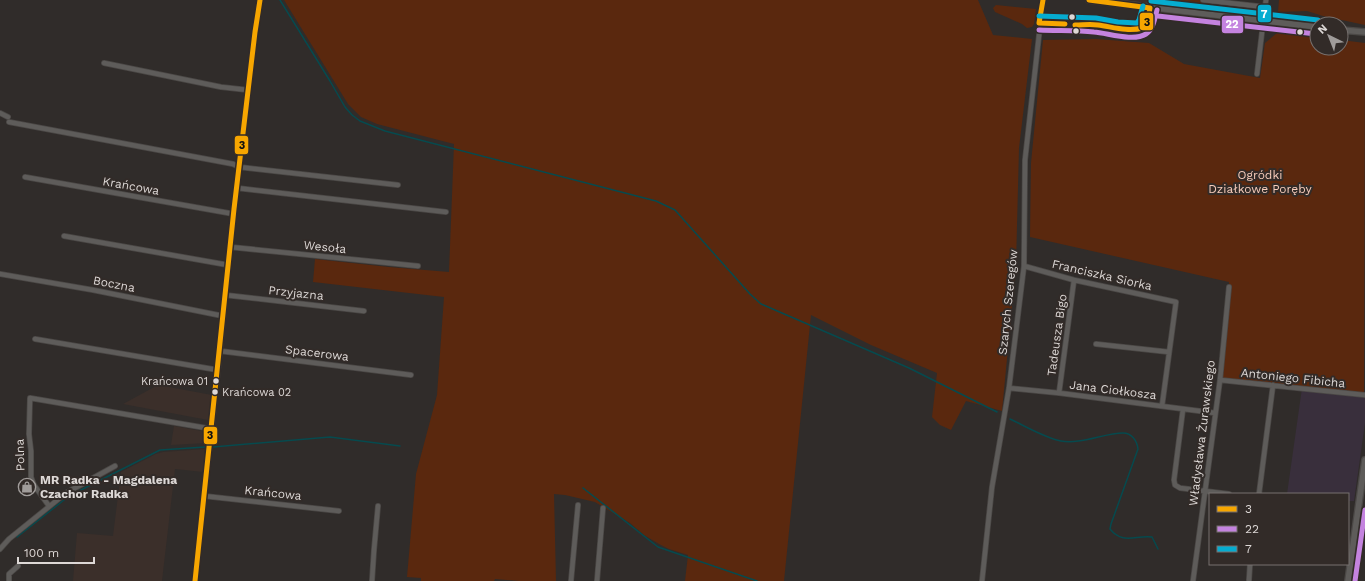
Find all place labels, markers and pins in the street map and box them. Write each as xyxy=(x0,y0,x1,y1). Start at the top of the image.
unlabelled marker xyxy=(1067,12,1077,22)
unlabelled marker xyxy=(1071,26,1081,36)
unlabelled marker xyxy=(1295,27,1305,37)
place label: Krańcowa 01 xyxy=(141,375,208,388)
marker: Krańcowa 01 xyxy=(211,376,221,386)
place label: Krańcowa 02 xyxy=(222,386,291,399)
marker: Krańcowa 02 xyxy=(210,387,220,397)
place label: MR Radka - Magdalena Czachor Radka xyxy=(40,473,177,501)
shop icon: MR Radka - Magdalena Czachor Radka xyxy=(17,477,37,497)

